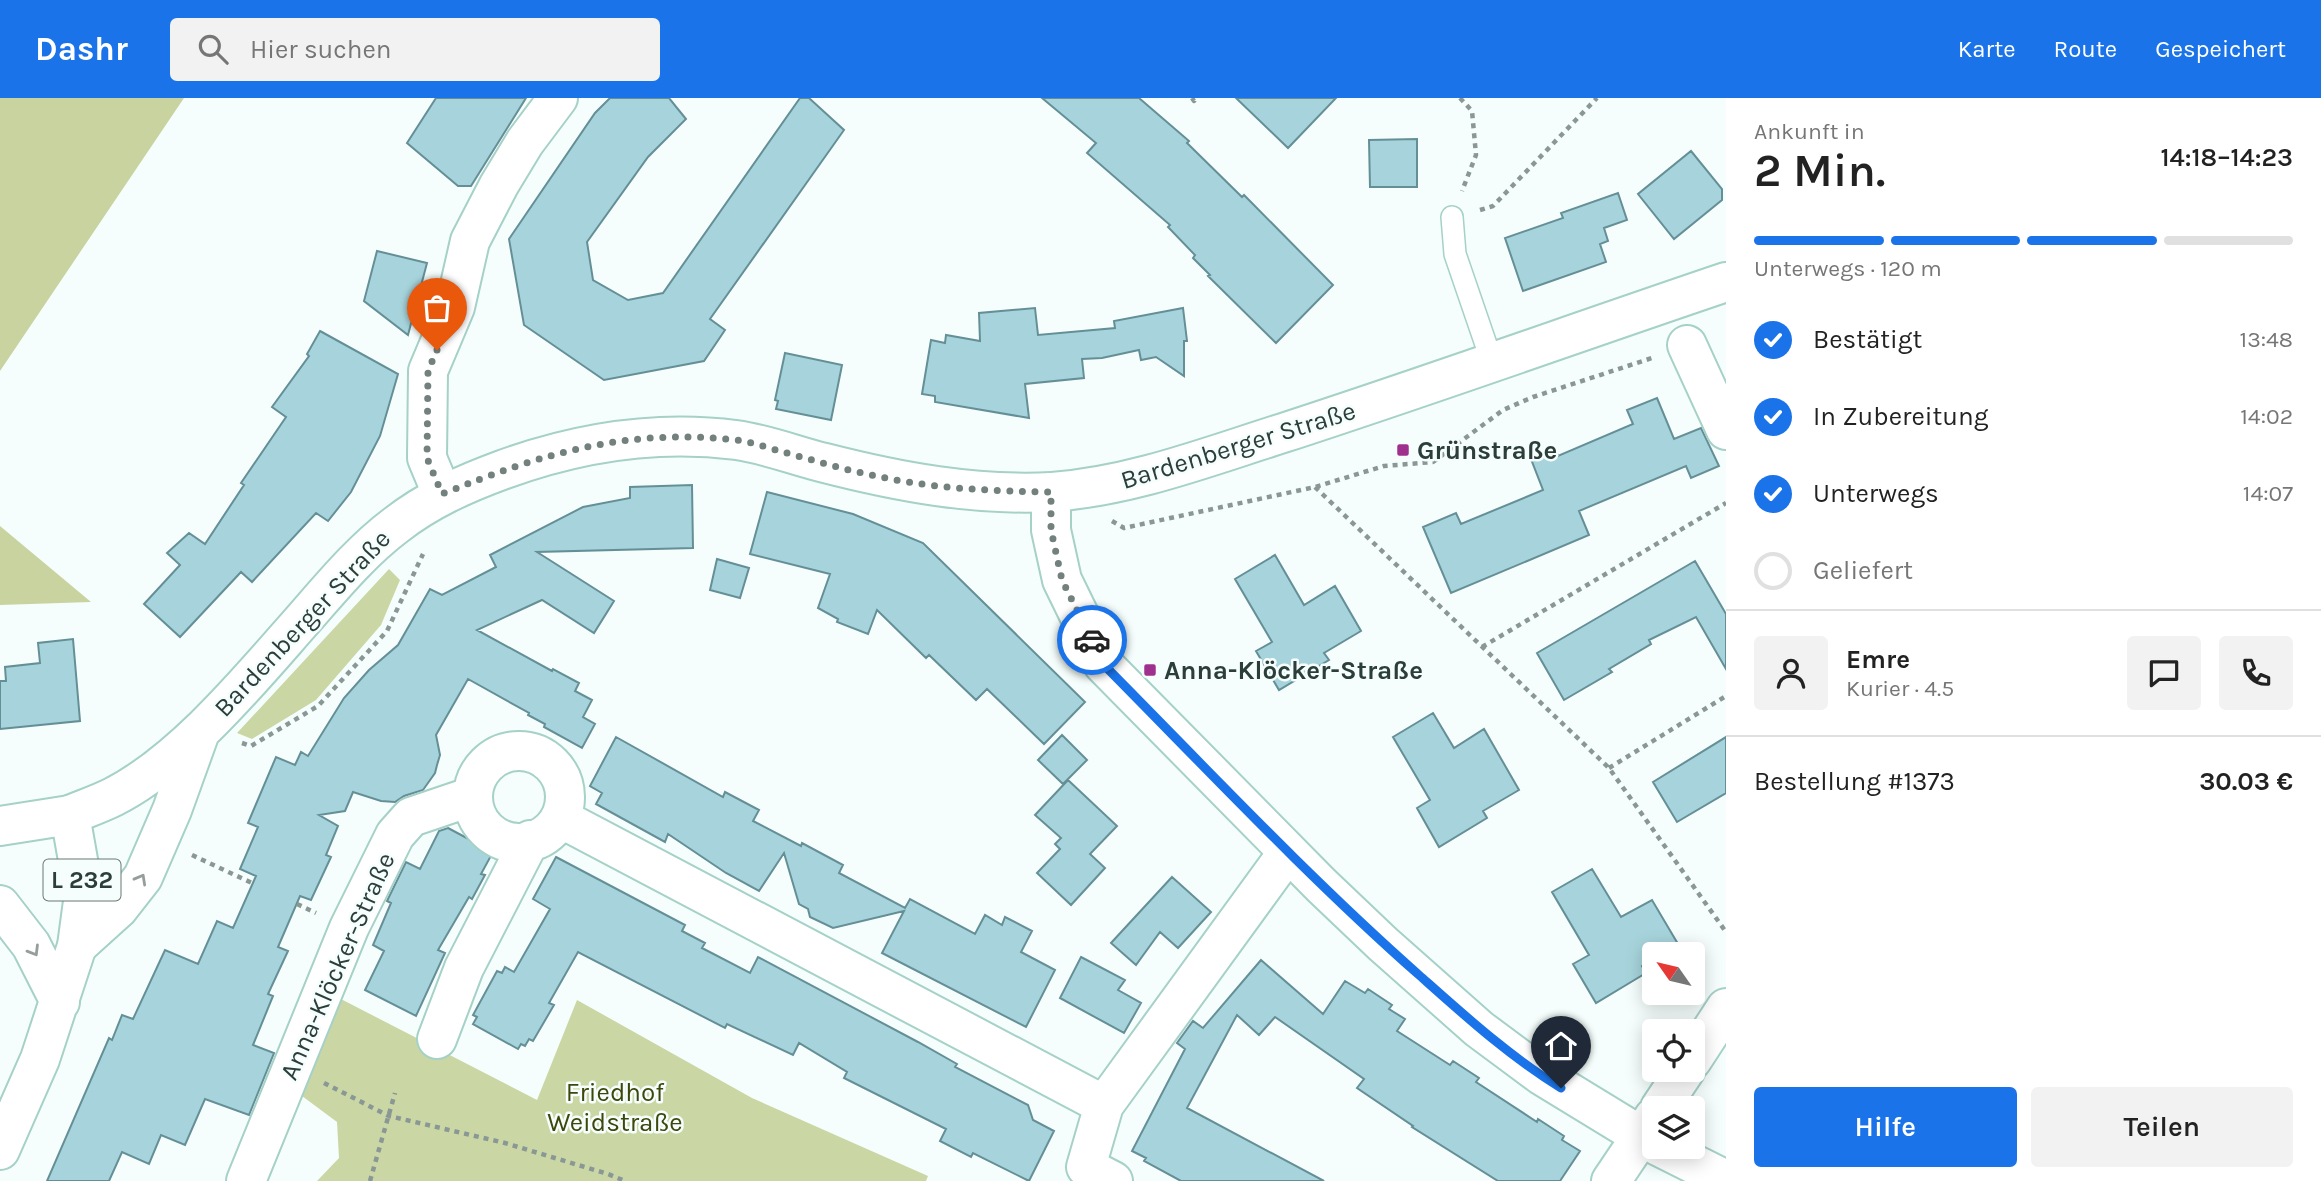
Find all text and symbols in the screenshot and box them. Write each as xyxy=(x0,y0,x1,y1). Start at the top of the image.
search box xyxy=(170,18,660,81)
text: Dashr xyxy=(35,30,128,68)
icon: search xyxy=(194,30,232,68)
text: Hier suchen xyxy=(250,34,392,65)
text: Karte xyxy=(1958,35,2016,63)
text: Route xyxy=(2054,35,2117,63)
text: Gespeichert xyxy=(2155,35,2286,63)
text: Ankunft in xyxy=(1754,118,1865,145)
text: 14:18–14:23 xyxy=(2161,142,2293,173)
text: 2 Min. xyxy=(1754,144,1885,198)
text: Unterwegs · 120 m xyxy=(1754,255,1942,282)
pin xyxy=(407,278,467,350)
icon: bag xyxy=(418,289,456,327)
icon: check xyxy=(1754,321,1792,359)
text: Bestätigt xyxy=(1813,324,1922,355)
text: 13:48 xyxy=(2240,326,2293,353)
street label: Bardenberger Straße xyxy=(1117,395,1359,496)
icon: check xyxy=(1754,398,1792,436)
text: In Zubereitung xyxy=(1813,401,1988,432)
text: 14:02 xyxy=(2240,403,2293,430)
place label: Grünstraße xyxy=(1417,435,1557,466)
marker: Grünstraße xyxy=(1395,442,1411,458)
icon: check xyxy=(1754,475,1792,513)
text: Unterwegs xyxy=(1813,478,1939,509)
text: 14:07 xyxy=(2243,480,2293,507)
street label: Bardenberger Straße xyxy=(208,523,397,723)
text: Geliefert xyxy=(1813,555,1913,586)
courier xyxy=(1057,605,1127,675)
icon: car xyxy=(1073,621,1111,659)
button: person xyxy=(1754,636,1828,710)
button: chat xyxy=(2127,636,2201,710)
button: phone xyxy=(2219,636,2293,710)
text: Emre xyxy=(1846,644,1910,675)
place label: Anna-Klöcker-Straße xyxy=(1164,655,1423,686)
marker: Anna-Klöcker-Straße xyxy=(1142,662,1158,678)
text: Kurier · 4.5 xyxy=(1846,675,1954,702)
text: Bestellung #1373 xyxy=(1754,766,1955,797)
text: 30.03 € xyxy=(2199,766,2293,797)
street label: Anna-Klöcker-Straße xyxy=(273,848,402,1085)
road number: L 232 xyxy=(43,860,120,900)
one-way arrow xyxy=(133,874,146,887)
north arrow xyxy=(1642,942,1704,1004)
map controls xyxy=(1642,942,1705,1159)
one-way arrow xyxy=(26,944,39,957)
pin xyxy=(1531,1016,1591,1088)
button: locate xyxy=(1642,1019,1705,1082)
icon: home xyxy=(1542,1027,1580,1065)
park label: Friedhof Weidstraße xyxy=(547,1077,683,1138)
button: Hilfe xyxy=(1754,1087,2017,1167)
button: Teilen xyxy=(2031,1087,2293,1167)
button: layers xyxy=(1642,1096,1705,1159)

